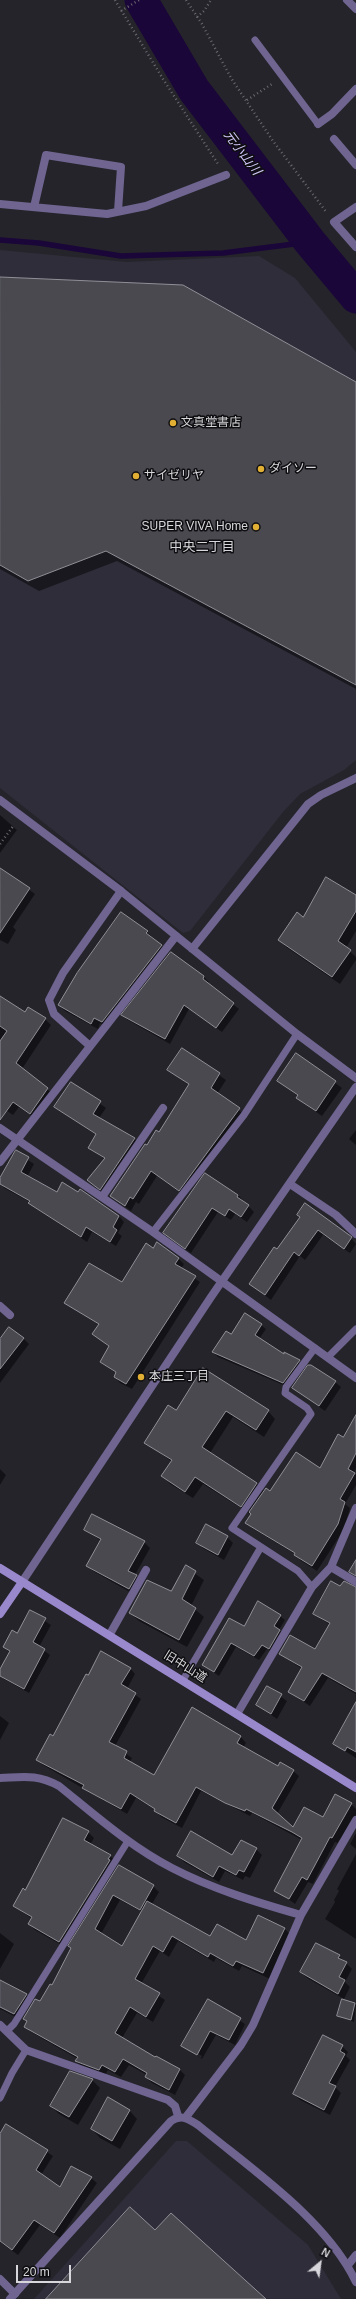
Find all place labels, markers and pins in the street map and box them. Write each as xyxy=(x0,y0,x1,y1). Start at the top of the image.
place label: 文真堂書店 xyxy=(181,416,241,430)
marker: 文真堂書店 xyxy=(168,418,178,428)
place label: ダイソー xyxy=(269,462,317,476)
marker: ダイソー xyxy=(256,464,266,474)
place label: サイゼリヤ xyxy=(144,469,204,483)
marker: サイゼリヤ xyxy=(131,471,141,481)
place label: SUPER VIVA Home xyxy=(142,520,248,534)
marker: SUPER VIVA Home xyxy=(251,522,261,532)
place label: 本庄三丁目 xyxy=(149,1370,209,1384)
marker: 本庄三丁目 xyxy=(136,1372,146,1382)

